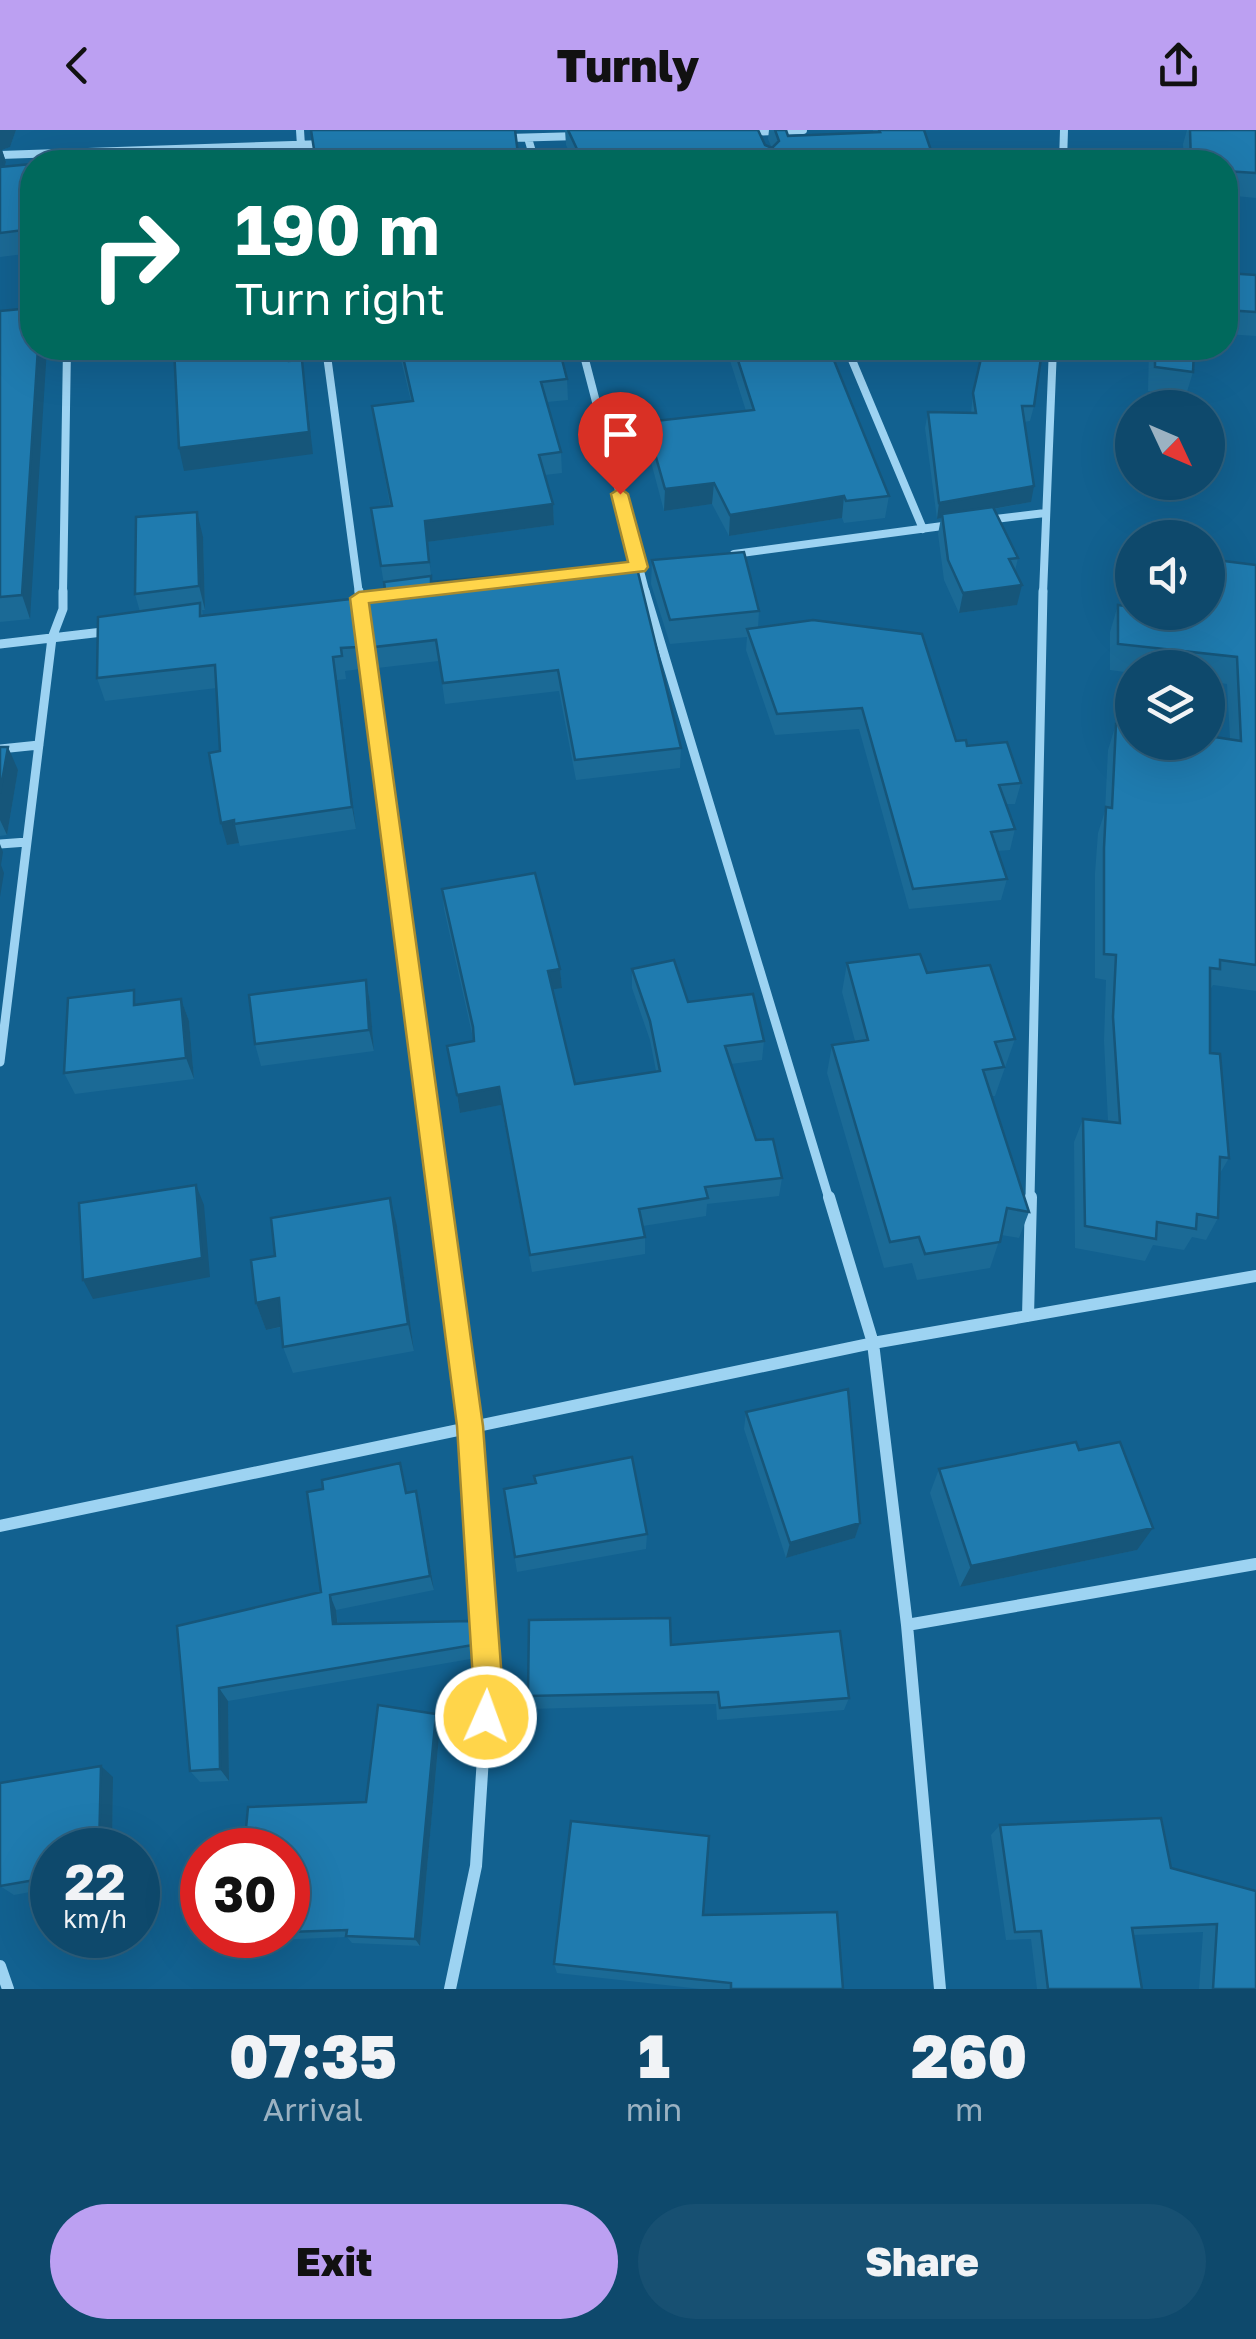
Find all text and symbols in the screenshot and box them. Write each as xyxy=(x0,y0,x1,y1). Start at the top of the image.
icon: back xyxy=(50,38,105,93)
text: Turnly xyxy=(557,38,699,92)
icon: share xyxy=(1151,38,1206,93)
text: 190 m xyxy=(235,186,440,270)
icon: right xyxy=(70,190,200,320)
text: Turn right xyxy=(235,271,445,325)
north arrow xyxy=(1115,390,1225,500)
map controls xyxy=(1115,390,1225,760)
pin xyxy=(578,392,663,495)
icon: arrive xyxy=(593,407,648,462)
button: sound xyxy=(1115,520,1225,630)
button: layers xyxy=(1115,650,1225,760)
position arrow xyxy=(434,1665,538,1769)
speed limit sign: 30 xyxy=(180,1828,310,1958)
text: 22 xyxy=(64,1851,125,1911)
text: km/h xyxy=(63,1903,127,1934)
text: 07:35 xyxy=(229,2019,397,2091)
text: 1 xyxy=(638,2019,670,2091)
text: 260 xyxy=(911,2019,1027,2091)
text: Arrival xyxy=(263,2090,363,2128)
text: min xyxy=(626,2090,682,2128)
text: m xyxy=(955,2090,983,2128)
button: Exit xyxy=(50,2204,618,2319)
button: Share xyxy=(638,2204,1206,2319)

